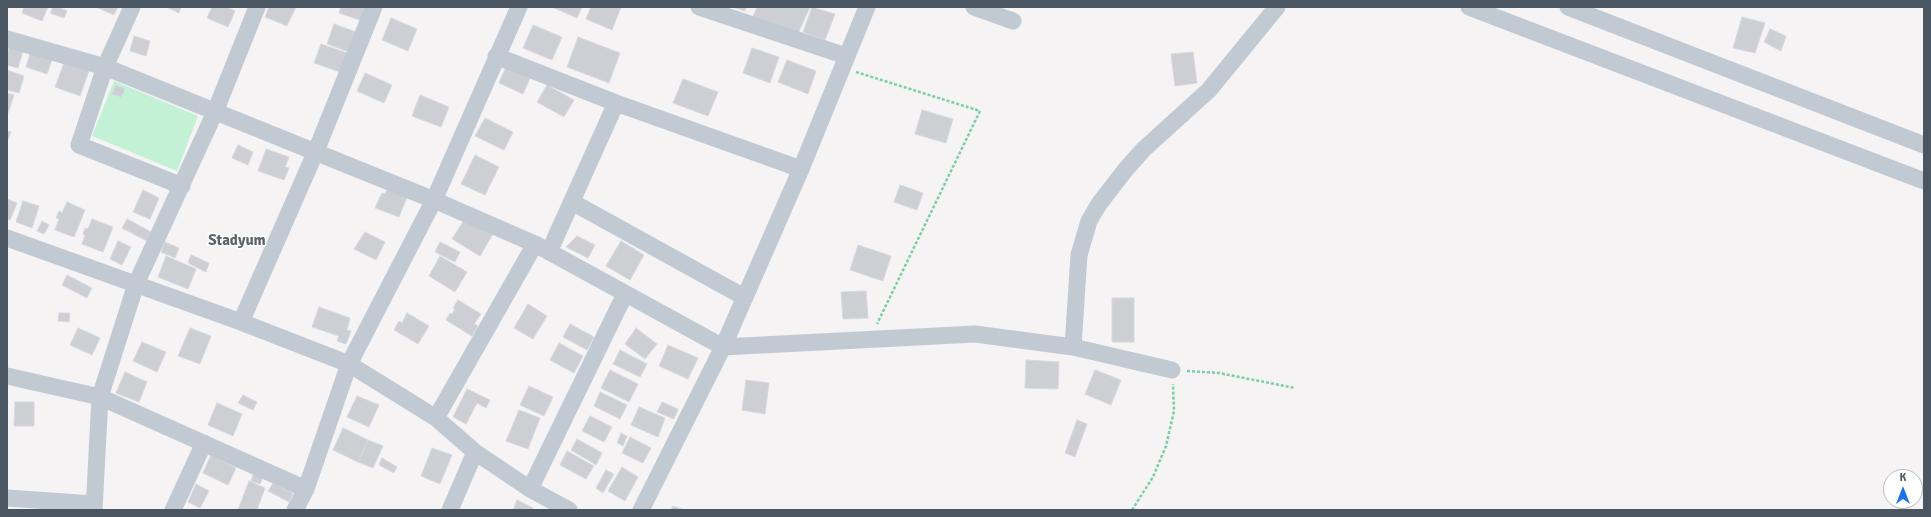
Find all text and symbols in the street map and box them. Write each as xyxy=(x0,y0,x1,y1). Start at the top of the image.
district label: Stadyum xyxy=(208,232,266,250)
north arrow xyxy=(1883,469,1923,509)
text: K xyxy=(1900,471,1906,484)

